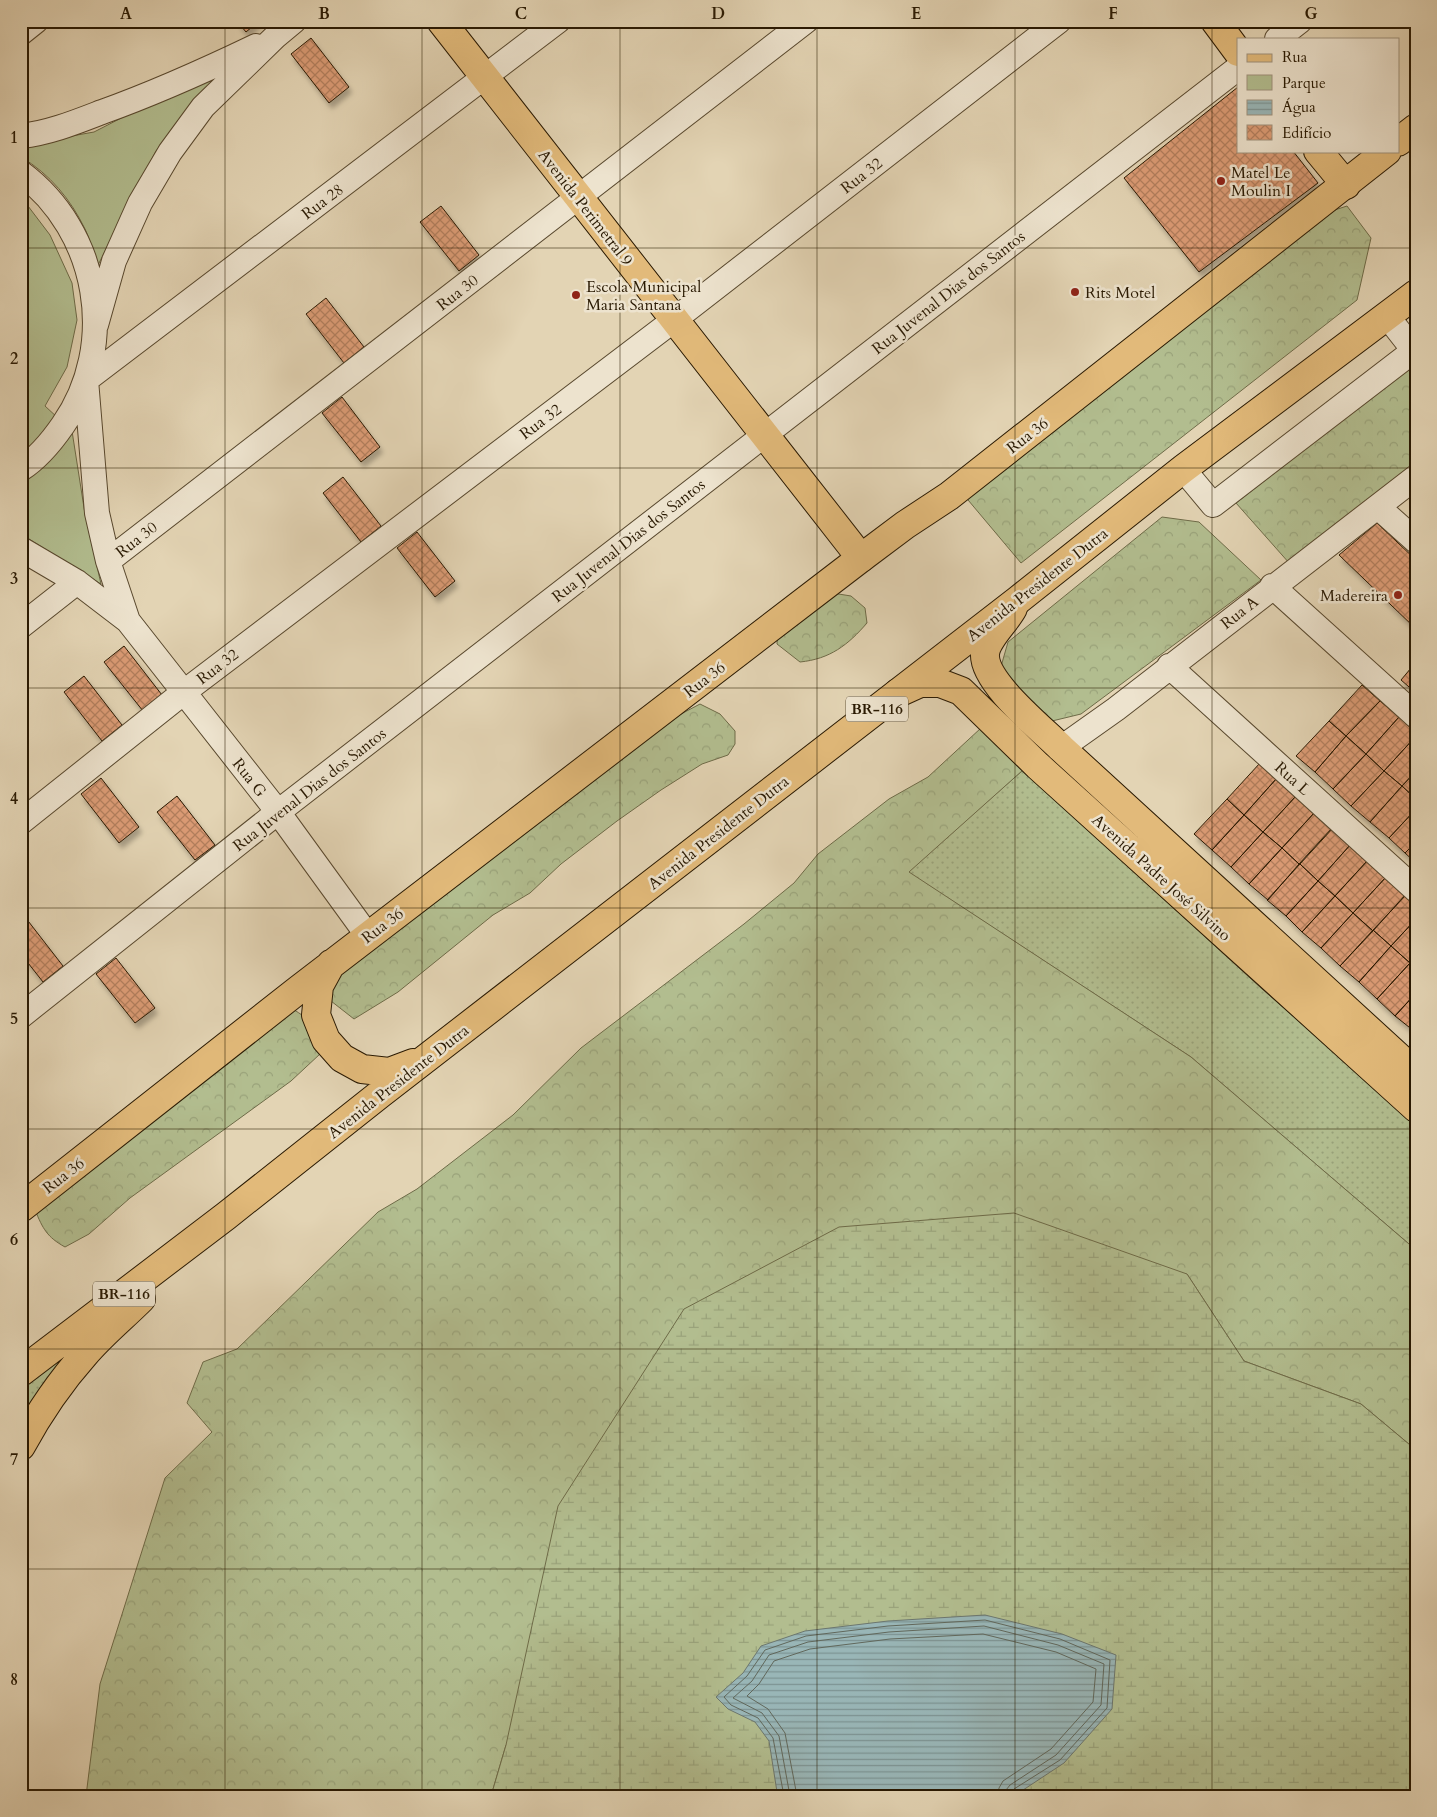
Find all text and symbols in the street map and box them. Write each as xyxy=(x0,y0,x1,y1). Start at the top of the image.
text: A xyxy=(120,3,132,25)
text: B xyxy=(318,3,330,25)
text: C xyxy=(515,3,527,25)
text: D xyxy=(711,3,725,25)
text: E xyxy=(911,3,921,25)
text: F xyxy=(1108,3,1118,25)
text: G xyxy=(1304,3,1318,25)
legend xyxy=(1237,38,1400,152)
text: Rua xyxy=(1282,47,1308,67)
text: Parque xyxy=(1282,73,1326,93)
text: Água xyxy=(1282,97,1316,117)
text: Edifício xyxy=(1282,123,1331,143)
text: 1 xyxy=(10,127,18,149)
street label: Avenida Perimetral 9 xyxy=(533,145,638,270)
street label: Rua 32 xyxy=(836,153,887,199)
place label: Matel Le Moulin I xyxy=(1231,162,1291,202)
marker: Matel Le Moulin I xyxy=(1215,175,1227,187)
street label: Rua 28 xyxy=(297,179,348,225)
street label: Rua Juvenal Dias dos Santos xyxy=(867,226,1030,360)
street label: Rua 30 xyxy=(432,270,483,316)
place label: Escola Municipal Maria Santana xyxy=(586,276,701,316)
place label: Rits Motel xyxy=(1085,282,1155,304)
marker: Rits Motel xyxy=(1069,286,1081,298)
marker: Escola Municipal Maria Santana xyxy=(570,289,582,301)
text: 2 xyxy=(10,348,18,370)
street label: Rua 32 xyxy=(515,399,566,445)
street label: Rua 36 xyxy=(1002,413,1053,459)
street label: Rua Juvenal Dias dos Santos xyxy=(547,474,710,608)
street label: Rua 30 xyxy=(111,517,162,563)
street label: Avenida Presidente Dutra xyxy=(962,523,1113,647)
text: 3 xyxy=(10,568,18,590)
place label: Madereira xyxy=(1320,585,1388,607)
marker: Madereira xyxy=(1392,589,1404,601)
street label: Rua A xyxy=(1216,591,1264,635)
street label: Rua 32 xyxy=(192,644,243,690)
street label: Rua 36 xyxy=(679,657,730,703)
road number: BR-116 xyxy=(846,696,908,722)
street label: Rua Juvenal Dias dos Santos xyxy=(228,723,391,857)
street label: Rua G xyxy=(227,754,272,802)
street label: Rua L xyxy=(1270,757,1315,801)
street label: Avenida Presidente Dutra xyxy=(643,771,794,895)
text: 4 xyxy=(10,788,18,810)
street label: Avenida Padre José Silvino xyxy=(1087,809,1236,946)
street label: Rua 36 xyxy=(357,903,408,949)
text: 5 xyxy=(10,1008,18,1030)
street label: Avenida Presidente Dutra xyxy=(323,1020,474,1144)
street label: Rua 36 xyxy=(38,1153,89,1199)
text: 6 xyxy=(10,1229,18,1251)
road number: BR-116 xyxy=(93,1282,155,1306)
text: 7 xyxy=(10,1449,18,1471)
text: 8 xyxy=(10,1669,18,1691)

